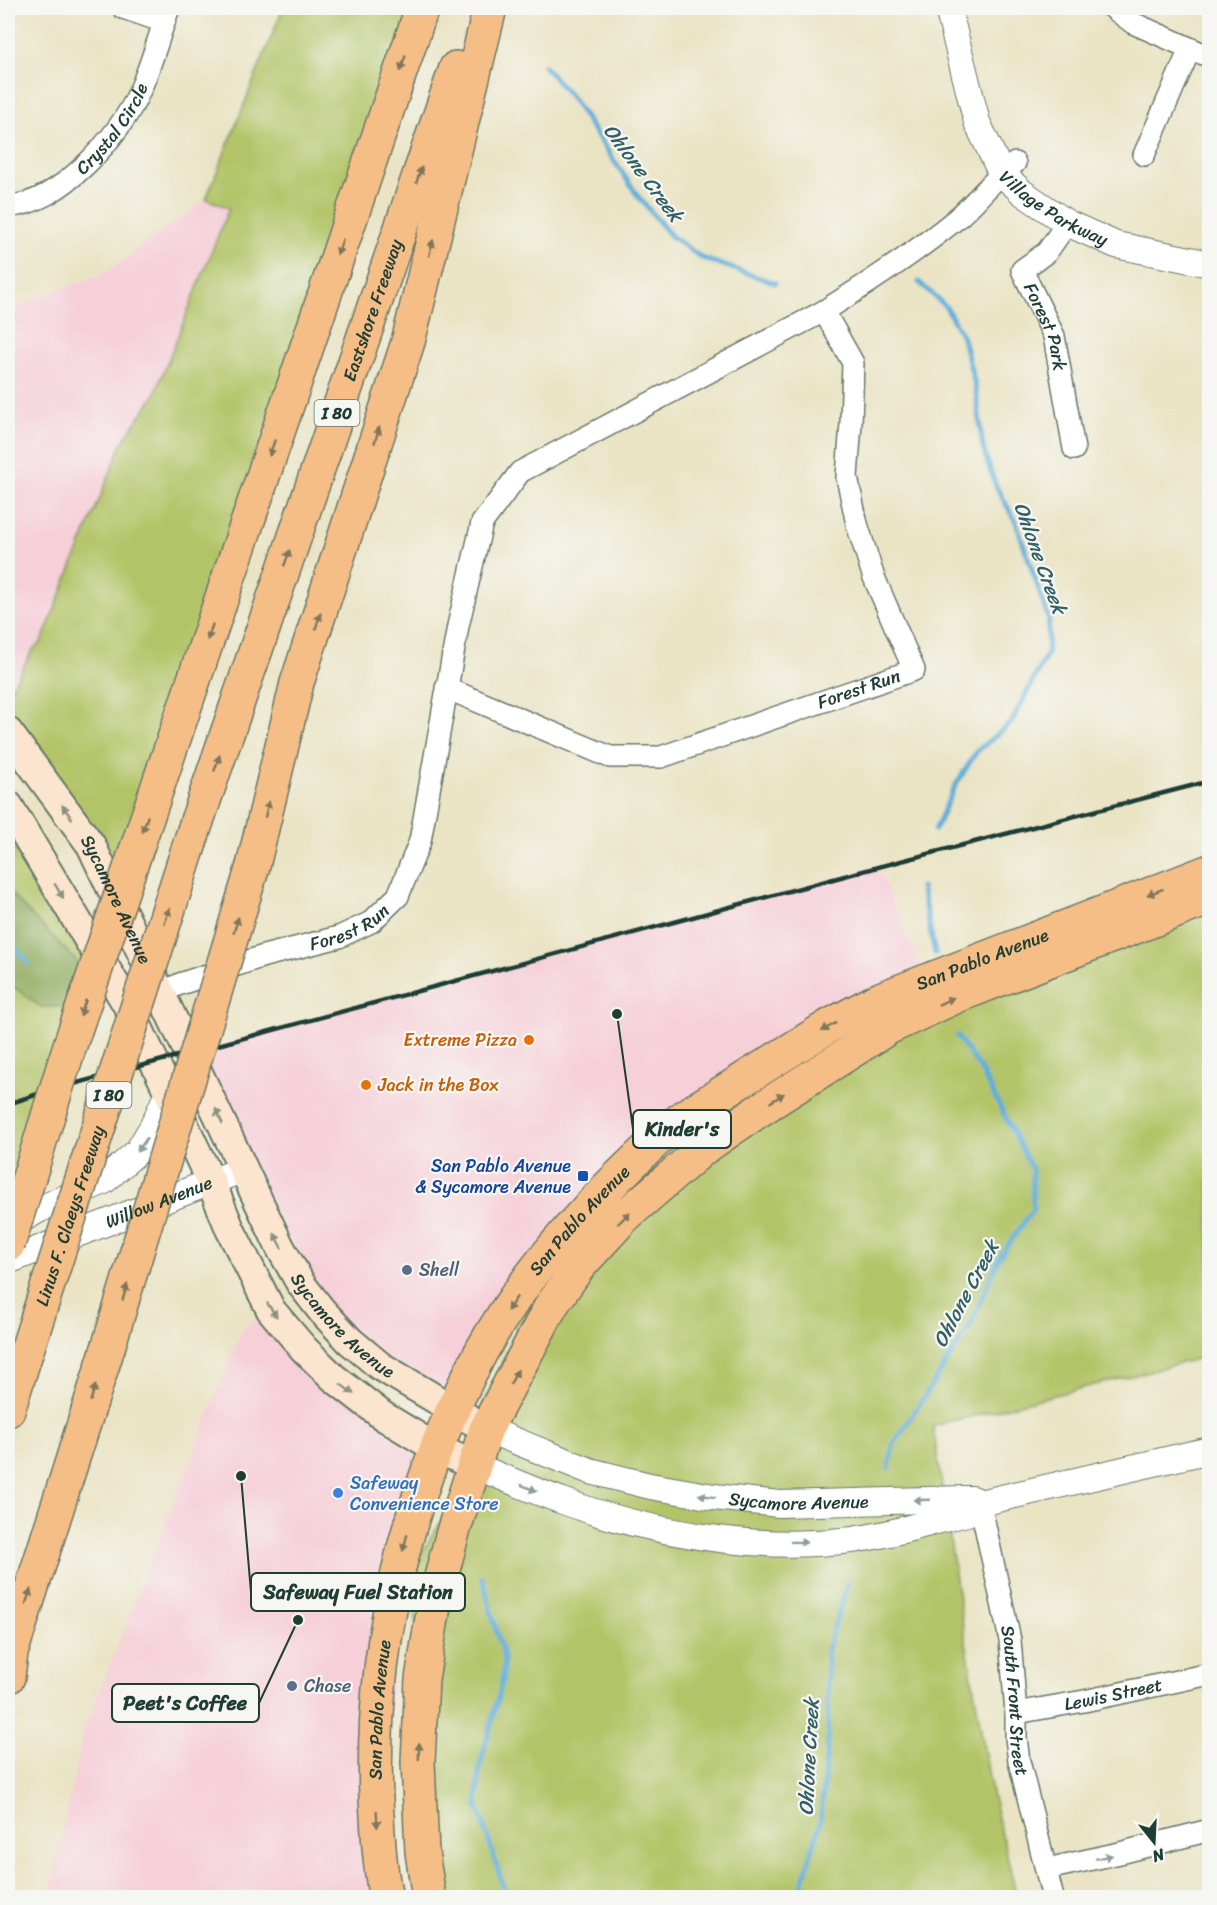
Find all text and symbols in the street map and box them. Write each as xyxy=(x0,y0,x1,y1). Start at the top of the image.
one-way arrow xyxy=(397,54,407,72)
street label: Crystal Circle xyxy=(68,77,157,183)
water label: Ohlone Creek xyxy=(594,116,694,232)
street label: Village Parkway xyxy=(991,162,1114,256)
one-way arrow xyxy=(414,166,424,184)
street label: Eastshore Freeway xyxy=(333,234,412,386)
one-way arrow xyxy=(334,238,344,256)
one-way arrow xyxy=(426,239,436,257)
street label: Forest Park xyxy=(1014,277,1076,374)
road number: I 80 xyxy=(314,400,360,426)
one-way arrow xyxy=(373,426,383,444)
one-way arrow xyxy=(266,439,276,457)
water label: Ohlone Creek xyxy=(1004,497,1077,621)
one-way arrow xyxy=(283,549,293,567)
one-way arrow xyxy=(313,612,323,630)
one-way arrow xyxy=(204,623,214,641)
street label: Forest Run xyxy=(813,660,905,718)
one-way arrow xyxy=(213,754,223,772)
one-way arrow xyxy=(262,800,272,818)
one-way arrow xyxy=(60,804,73,820)
one-way arrow xyxy=(140,815,150,833)
street label: Sycamore Avenue xyxy=(72,827,161,970)
one-way arrow xyxy=(54,883,65,899)
one-way arrow xyxy=(1146,888,1164,897)
street label: Forest Run xyxy=(306,896,397,960)
one-way arrow xyxy=(162,907,172,925)
one-way arrow xyxy=(232,915,241,933)
street label: San Pablo Avenue xyxy=(911,919,1054,1000)
one-way arrow xyxy=(937,996,954,1005)
one-way arrow xyxy=(77,1000,87,1018)
one-way arrow xyxy=(820,1022,837,1032)
place label: Extreme Pizza xyxy=(404,1024,517,1056)
marker: Extreme Pizza xyxy=(522,1033,536,1047)
place label: Jack in the Box xyxy=(377,1069,499,1101)
marker: Jack in the Box xyxy=(359,1078,373,1092)
road number: I 80 xyxy=(86,1082,132,1108)
one-way arrow xyxy=(769,1093,785,1104)
one-way arrow xyxy=(215,1108,224,1125)
callout: Kinder's xyxy=(633,1110,731,1148)
text: Kinder's xyxy=(644,1112,720,1147)
street label: Linus F. Claeys Freeway xyxy=(26,1121,114,1310)
one-way arrow xyxy=(136,1136,148,1152)
place label: San Pablo Avenue & Sycamore Avenue xyxy=(415,1150,571,1203)
street label: San Pablo Avenue xyxy=(520,1157,638,1283)
street label: Willow Avenue xyxy=(101,1167,217,1238)
marker: San Pablo Avenue & Sycamore Avenue xyxy=(576,1169,590,1183)
one-way arrow xyxy=(617,1211,632,1225)
water label: Ohlone Creek xyxy=(923,1232,1010,1354)
one-way arrow xyxy=(273,1233,282,1250)
place label: Shell xyxy=(419,1254,460,1286)
marker: Shell xyxy=(400,1263,414,1277)
street label: Sycamore Avenue xyxy=(282,1267,401,1387)
one-way arrow xyxy=(121,1283,130,1301)
one-way arrow xyxy=(506,1296,517,1312)
one-way arrow xyxy=(266,1301,278,1317)
one-way arrow xyxy=(508,1368,518,1386)
one-way arrow xyxy=(340,1382,355,1394)
one-way arrow xyxy=(89,1384,99,1402)
place label: Safeway Convenience Store xyxy=(350,1467,498,1520)
one-way arrow xyxy=(521,1483,539,1493)
street label: Sycamore Avenue xyxy=(727,1483,869,1520)
marker: Safeway Convenience Store xyxy=(331,1486,345,1500)
one-way arrow xyxy=(697,1491,716,1500)
one-way arrow xyxy=(913,1495,932,1505)
one-way arrow xyxy=(400,1534,409,1552)
one-way arrow xyxy=(789,1538,808,1547)
callout: Safeway Fuel Station xyxy=(251,1573,465,1611)
text: Safeway Fuel Station xyxy=(262,1575,453,1610)
one-way arrow xyxy=(24,1588,34,1606)
street label: South Front Street xyxy=(991,1622,1038,1779)
street label: San Pablo Avenue xyxy=(359,1637,401,1780)
street label: Lewis Street xyxy=(1062,1669,1166,1720)
place label: Chase xyxy=(304,1670,351,1702)
marker: Chase xyxy=(285,1679,299,1693)
callout: Peet's Coffee xyxy=(112,1684,259,1722)
text: Peet's Coffee xyxy=(123,1686,248,1721)
water label: Ohlone Creek xyxy=(788,1695,830,1816)
one-way arrow xyxy=(414,1742,423,1761)
one-way arrow xyxy=(372,1810,382,1829)
north arrow xyxy=(1124,1812,1184,1872)
text: N xyxy=(1148,1840,1169,1872)
one-way arrow xyxy=(1095,1852,1114,1861)

